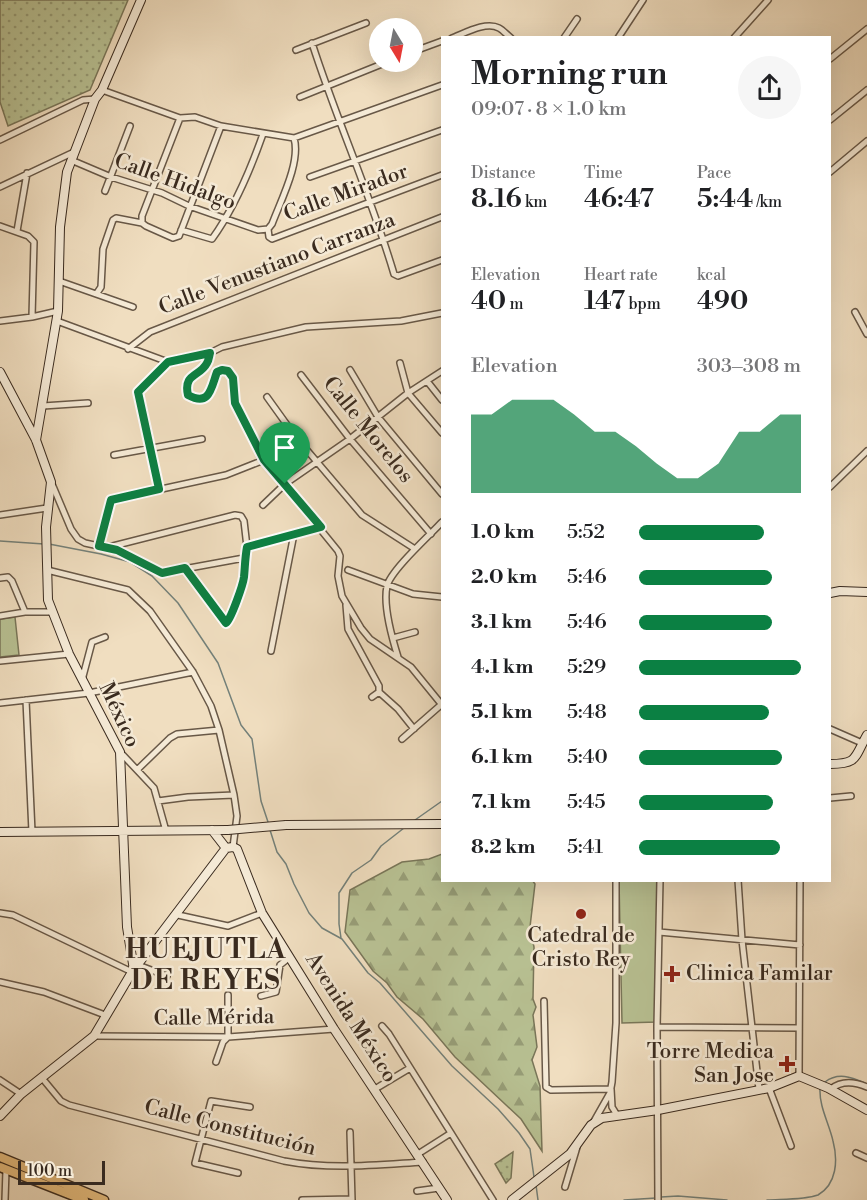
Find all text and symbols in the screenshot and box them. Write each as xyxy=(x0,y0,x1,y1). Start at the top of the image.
north arrow xyxy=(369,18,423,72)
map controls xyxy=(369,18,423,72)
text: Morning run xyxy=(471,54,668,95)
button: share xyxy=(738,56,801,119)
text: 09:07 · 8 × 1.0 km xyxy=(471,97,626,122)
street label: Calle Hidalgo xyxy=(111,148,239,216)
street label: Calle Mirador xyxy=(280,158,412,228)
text: Distance xyxy=(471,163,536,183)
text: Time xyxy=(584,163,623,183)
text: Pace xyxy=(697,163,731,183)
text: 8.16 xyxy=(471,183,522,215)
text: 46:47 xyxy=(584,183,654,215)
text: 5:44 xyxy=(697,183,753,215)
text: km xyxy=(522,192,547,212)
text: /km xyxy=(753,192,782,212)
street label: Calle Venustiano Carranza xyxy=(155,207,399,321)
text: Elevation xyxy=(471,265,540,285)
text: Heart rate xyxy=(584,265,658,285)
text: kcal xyxy=(697,265,726,285)
text: 40 xyxy=(471,285,506,317)
text: 147 xyxy=(584,285,625,317)
text: 490 xyxy=(697,285,748,317)
text: m xyxy=(506,294,523,314)
text: bpm xyxy=(625,294,661,314)
text: Elevation xyxy=(471,354,558,379)
text: 303–308 m xyxy=(697,354,801,379)
street label: Calle Morelos xyxy=(317,371,419,489)
pin xyxy=(259,422,310,484)
icon: arrive xyxy=(268,431,301,464)
text: 1.0 km xyxy=(471,520,535,545)
text: 5:52 xyxy=(567,520,605,545)
text: 2.0 km xyxy=(471,565,537,590)
text: 5:46 xyxy=(567,565,607,590)
text: 3.1 km xyxy=(471,610,532,635)
text: 5:46 xyxy=(567,610,607,635)
text: 4.1 km xyxy=(471,655,533,680)
text: 5:29 xyxy=(567,655,606,680)
street label: México xyxy=(93,678,145,752)
text: 5.1 km xyxy=(471,700,532,725)
text: 5:48 xyxy=(567,700,607,725)
text: 6.1 km xyxy=(471,745,533,770)
text: 5:40 xyxy=(567,745,608,770)
text: 7.1 km xyxy=(471,790,531,815)
text: 5:45 xyxy=(567,790,605,815)
text: 8.2 km xyxy=(471,835,535,860)
text: 5:41 xyxy=(567,835,603,860)
marker: Catedral de Cristo Rey xyxy=(574,907,588,921)
place label: Catedral de Cristo Rey xyxy=(527,923,635,973)
district label: HUEJUTLA DE REYES xyxy=(125,933,287,998)
street label: Avenida México xyxy=(299,947,403,1088)
place label: Clinica Familar xyxy=(686,961,833,987)
marker: Clinica Familar xyxy=(663,965,681,983)
street label: Calle Mérida xyxy=(154,1004,275,1032)
place label: Torre Medica San Jose xyxy=(647,1039,774,1089)
marker: Torre Medica San Jose xyxy=(778,1055,796,1073)
street label: Calle Constitución xyxy=(142,1094,319,1162)
scale bar xyxy=(18,1158,105,1186)
text: 100 m xyxy=(27,1161,72,1181)

